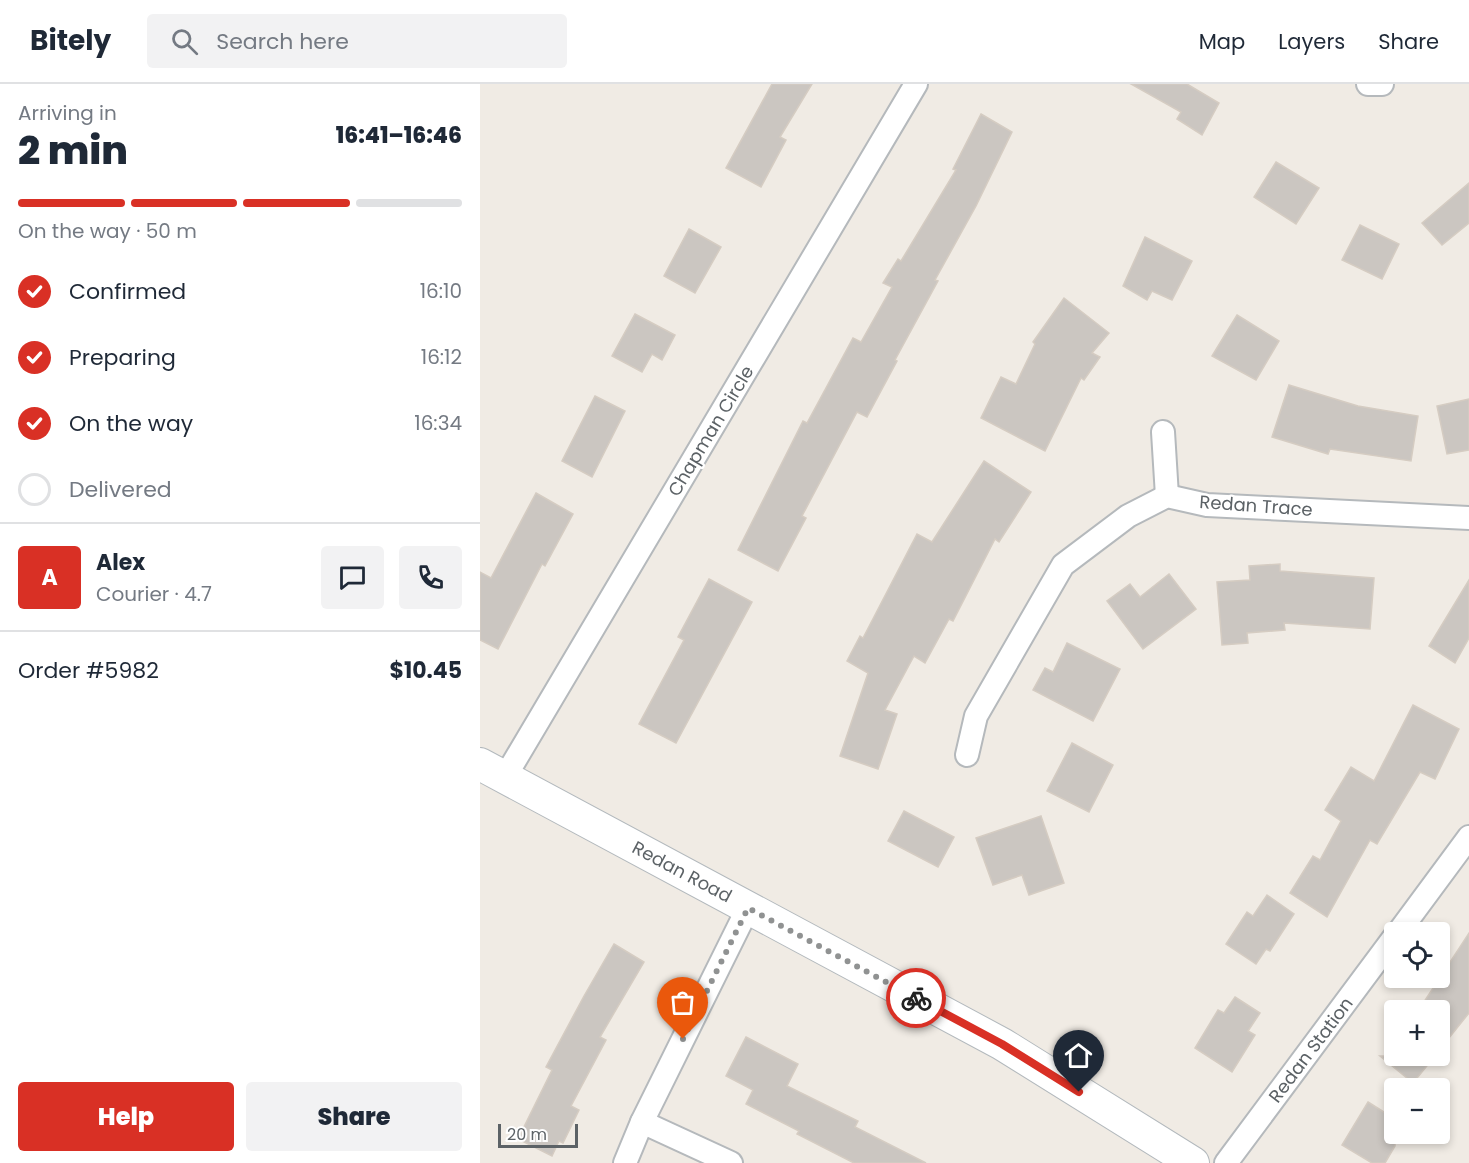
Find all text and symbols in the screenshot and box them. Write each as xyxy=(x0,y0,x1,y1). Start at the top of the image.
search box xyxy=(147,14,567,68)
text: Bitely xyxy=(30,21,111,60)
icon: search xyxy=(168,25,201,58)
text: Search here xyxy=(216,26,349,57)
text: Map xyxy=(1199,27,1245,56)
text: Layers xyxy=(1278,27,1345,56)
text: Share xyxy=(1378,27,1439,56)
text: Arriving in xyxy=(18,99,117,127)
text: 16:41–16:46 xyxy=(336,120,462,151)
text: 2 min xyxy=(18,123,128,178)
text: On the way · 50 m xyxy=(18,217,197,245)
icon: check xyxy=(18,275,51,308)
text: Confirmed xyxy=(69,276,186,307)
text: 16:10 xyxy=(420,277,462,305)
icon: check xyxy=(18,341,51,374)
text: Preparing xyxy=(69,342,176,373)
text: 16:12 xyxy=(421,343,462,371)
street label: Chapman Circle xyxy=(662,361,759,501)
icon: check xyxy=(18,407,51,440)
text: On the way xyxy=(69,408,193,439)
text: 16:34 xyxy=(414,409,462,437)
text: Delivered xyxy=(69,474,172,505)
street label: Redan Trace xyxy=(1199,489,1314,522)
button: chat xyxy=(321,546,384,609)
button: phone xyxy=(399,546,462,609)
text: Alex xyxy=(96,547,145,578)
text: A xyxy=(41,562,58,593)
text: Courier · 4.7 xyxy=(96,580,212,608)
text: Order #5982 xyxy=(18,655,159,686)
text: $10.45 xyxy=(390,655,462,686)
street label: Redan Road xyxy=(628,835,736,908)
map controls xyxy=(1384,922,1450,1144)
button: locate xyxy=(1384,922,1450,988)
courier xyxy=(886,968,946,1028)
pin xyxy=(657,977,708,1039)
icon: bike xyxy=(900,982,933,1015)
icon: bag xyxy=(666,986,699,1019)
street label: Redan Station xyxy=(1263,992,1359,1108)
button: + xyxy=(1384,1000,1450,1066)
pin xyxy=(1053,1030,1104,1092)
icon: home xyxy=(1062,1039,1095,1072)
button: − xyxy=(1384,1078,1450,1144)
button: Help xyxy=(18,1082,234,1151)
button: Share xyxy=(246,1082,462,1151)
scale bar xyxy=(498,1121,578,1148)
text: 20 m xyxy=(507,1123,547,1146)

